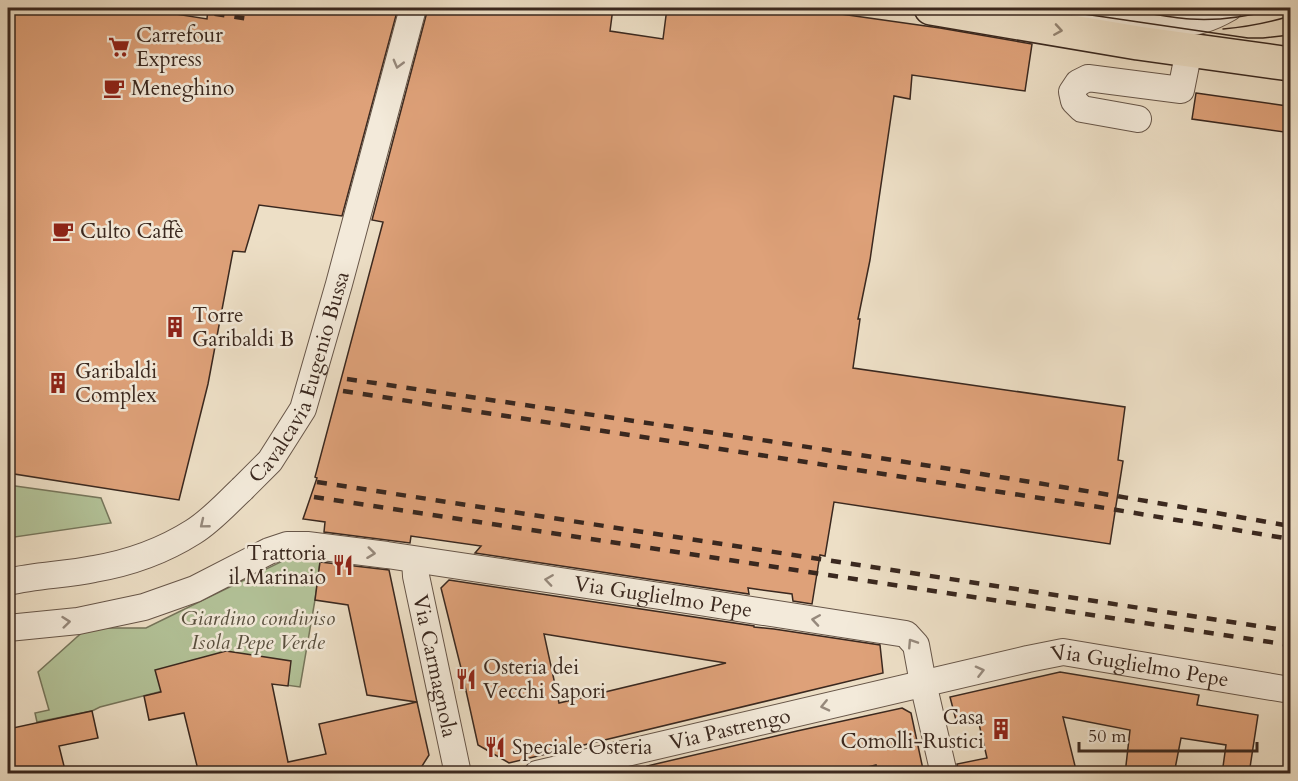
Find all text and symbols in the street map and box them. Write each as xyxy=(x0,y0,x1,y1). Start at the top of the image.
place label: Carrefour Express xyxy=(136,21,223,74)
one-way arrow xyxy=(1052,23,1062,36)
supermarket icon: Carrefour Express xyxy=(107,35,131,59)
one-way arrow xyxy=(393,58,405,69)
place label: Meneghino xyxy=(131,74,234,103)
cafe icon: Meneghino xyxy=(102,76,126,100)
place label: Culto Caffè xyxy=(80,217,184,246)
cafe icon: Culto Caffè xyxy=(51,219,75,243)
street label: Cavalcavia Eugenio Bussa xyxy=(242,268,357,490)
place label: Torre Garibaldi B xyxy=(192,301,294,354)
building icon: Torre Garibaldi B xyxy=(163,315,187,339)
place label: Garibaldi Complex xyxy=(75,357,157,410)
building icon: Garibaldi Complex xyxy=(46,371,70,395)
one-way arrow xyxy=(200,516,211,527)
place label: Trattoria il Marinaio xyxy=(228,539,326,592)
one-way arrow xyxy=(367,547,376,559)
restaurant icon: Trattoria il Marinaio xyxy=(331,553,355,577)
street label: Via Guglielmo Pepe xyxy=(572,569,754,625)
one-way arrow xyxy=(544,574,554,586)
street label: Via Carmagnola xyxy=(405,592,464,740)
park label: Giardino condiviso Isola Pepe Verde xyxy=(181,604,335,657)
one-way arrow xyxy=(811,614,821,627)
one-way arrow xyxy=(61,616,70,629)
street label: Via Guglielmo Pepe xyxy=(1049,637,1231,695)
one-way arrow xyxy=(908,638,919,649)
place label: Osteria dei Vecchi Sapori xyxy=(483,653,606,706)
one-way arrow xyxy=(975,665,985,678)
restaurant icon: Osteria dei Vecchi Sapori xyxy=(454,667,478,691)
one-way arrow xyxy=(820,699,830,712)
street label: Via Pastrengo xyxy=(666,701,793,758)
place label: Casa Comolli-Rustici xyxy=(840,703,984,756)
scale bar xyxy=(1079,715,1258,753)
building icon: Casa Comolli-Rustici xyxy=(989,717,1013,741)
text: 50 m xyxy=(1088,724,1127,749)
place label: Speciale Osteria xyxy=(512,733,652,762)
restaurant icon: Speciale Osteria xyxy=(483,735,507,759)

